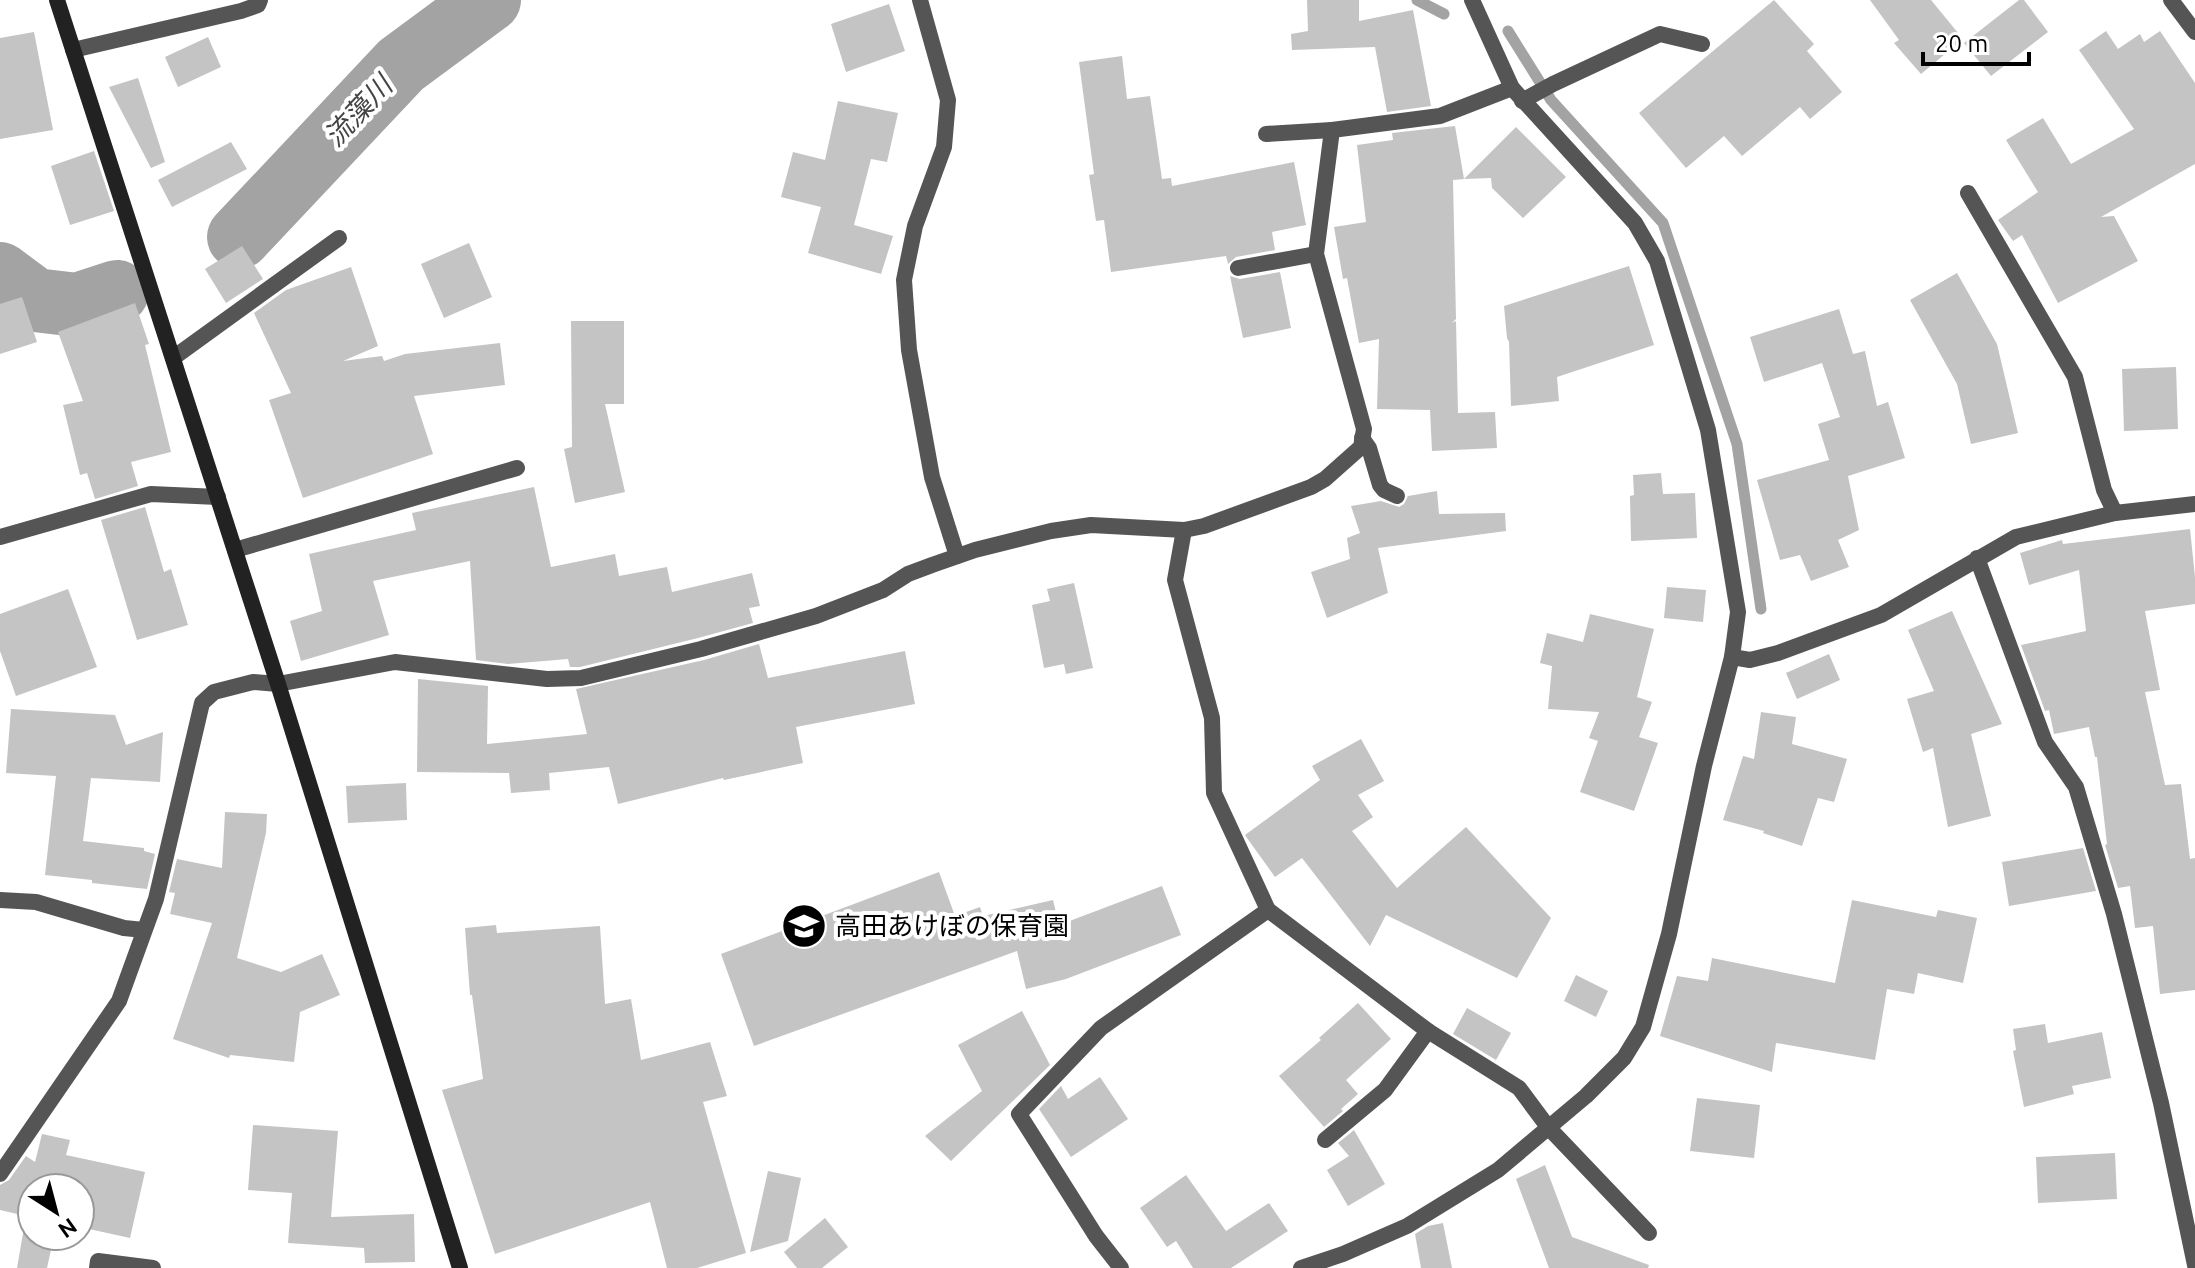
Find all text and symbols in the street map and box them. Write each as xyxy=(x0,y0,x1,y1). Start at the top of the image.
scale bar xyxy=(1923,16,2029,66)
text: 20 m xyxy=(1935,30,1988,57)
water label: 流藻川 xyxy=(318,67,400,152)
school or university icon: 高田あけぼの保育園 xyxy=(780,902,828,950)
place label: 高田あけぼの保育園 xyxy=(835,911,1069,940)
north arrow xyxy=(16,1172,96,1252)
text: N xyxy=(54,1214,82,1244)

